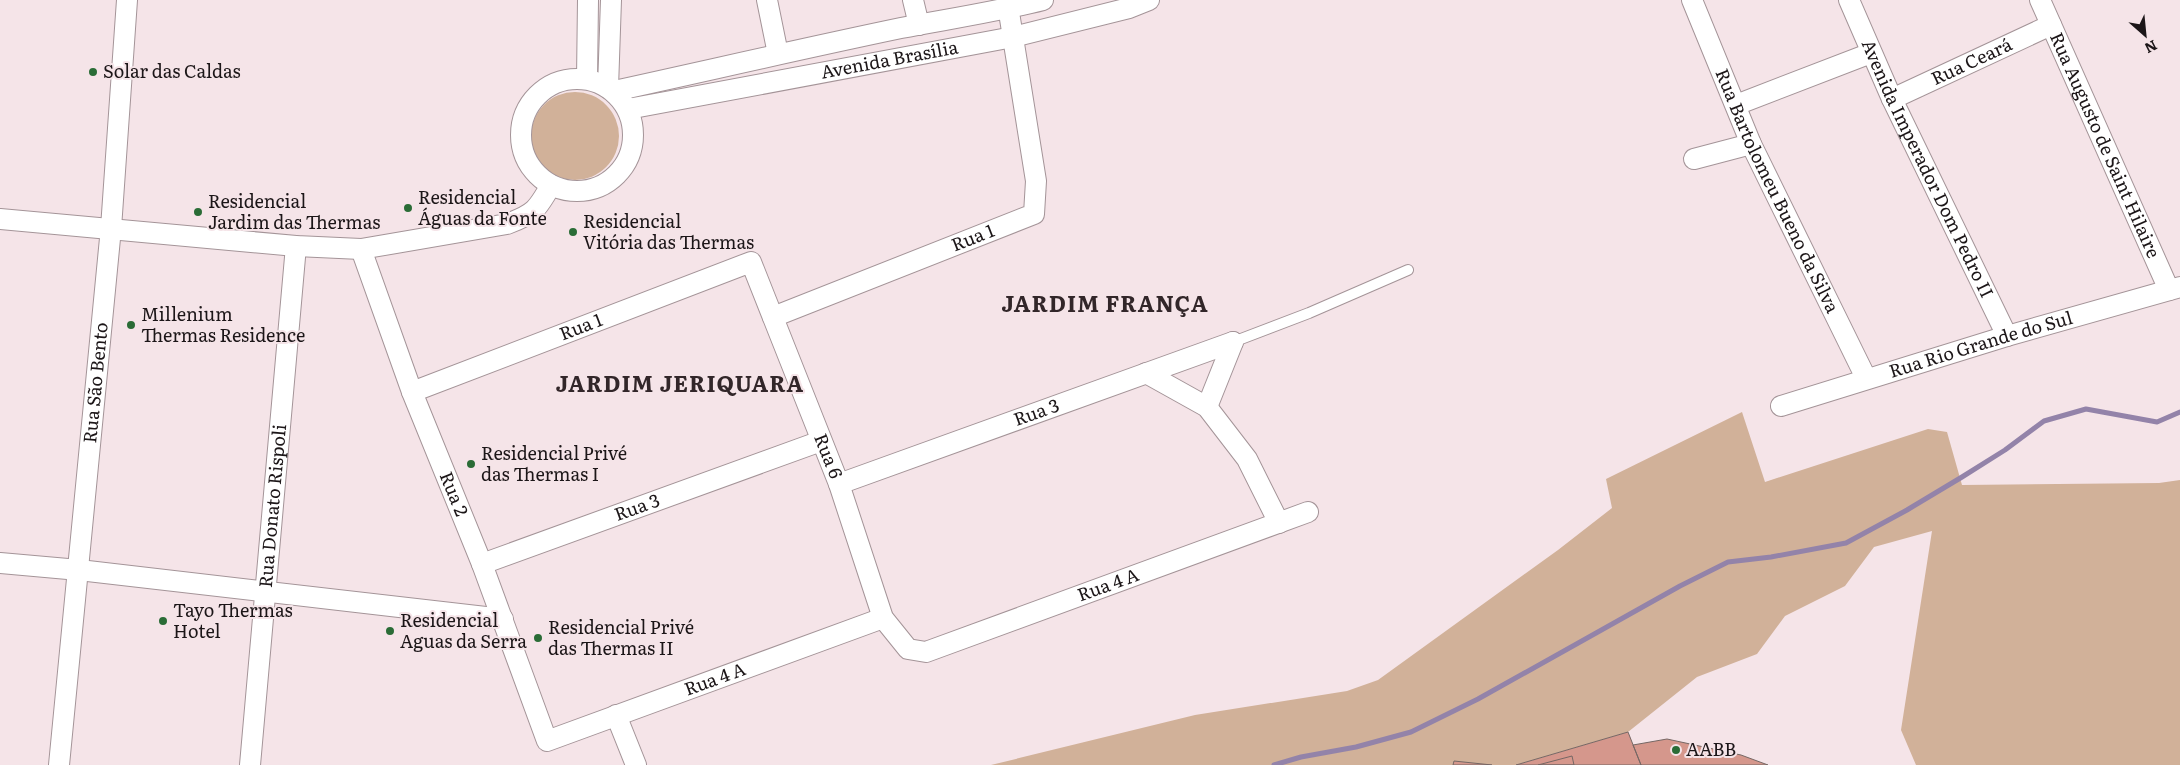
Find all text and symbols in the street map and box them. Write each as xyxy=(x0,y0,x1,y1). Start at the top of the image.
north arrow xyxy=(2120,10,2170,60)
street label: Rua Augusto de Saint Hilaire xyxy=(2044,27,2168,262)
street label: Rua Ceará xyxy=(1926,30,2016,91)
street label: Avenida Brasília xyxy=(818,33,960,85)
street label: Avenida Imperador Dom Pedro II xyxy=(1856,35,2001,302)
text: N xyxy=(2141,36,2161,59)
place label: Solar das Caldas xyxy=(103,57,241,84)
street label: Rua Bartolomeu Bueno da Silva xyxy=(1709,64,1847,317)
marker: Solar das Caldas xyxy=(87,66,99,78)
place label: Residencial Águas da Fonte xyxy=(418,183,547,231)
place label: Residencial Jardim das Thermas xyxy=(208,187,380,235)
marker: Residencial Águas da Fonte xyxy=(402,202,414,214)
marker: Residencial Jardim das Thermas xyxy=(192,206,204,218)
place label: Residencial Vitória das Thermas xyxy=(583,207,754,255)
street label: Rua 1 xyxy=(947,216,998,257)
marker: Residencial Vitória das Thermas xyxy=(567,226,579,238)
district label: JARDIM FRANÇA xyxy=(1001,286,1209,319)
place label: Millenium Thermas Residence xyxy=(141,300,305,348)
street label: Rua Rio Grande do Sul xyxy=(1885,303,2075,384)
street label: Rua 1 xyxy=(555,305,606,346)
marker: Millenium Thermas Residence xyxy=(125,319,137,331)
street label: Rua São Bento xyxy=(75,321,114,444)
district label: JARDIM JERIQUARA xyxy=(556,366,804,399)
street label: Rua 3 xyxy=(1009,391,1063,432)
street label: Rua Donato Rispoli xyxy=(251,423,292,589)
street label: Rua 6 xyxy=(808,429,851,483)
place label: Residencial Privé das Thermas I xyxy=(481,439,627,487)
marker: Residencial Privé das Thermas I xyxy=(465,458,477,470)
street label: Rua 2 xyxy=(434,467,476,520)
street label: Rua 3 xyxy=(610,486,663,527)
street label: Rua 4 A xyxy=(1073,560,1142,607)
place label: Tayo Thermas Hotel xyxy=(173,596,293,644)
place label: Residencial Aguas da Serra xyxy=(400,606,527,654)
place label: Residencial Privé das Thermas II xyxy=(548,613,694,661)
marker: Tayo Thermas Hotel xyxy=(157,615,169,627)
marker: Residencial Aguas da Serra xyxy=(384,625,396,637)
marker: Residencial Privé das Thermas II xyxy=(532,632,544,644)
street label: Rua 4 A xyxy=(680,654,749,702)
place label: AABB xyxy=(1686,735,1736,762)
marker: AABB xyxy=(1670,744,1682,756)

